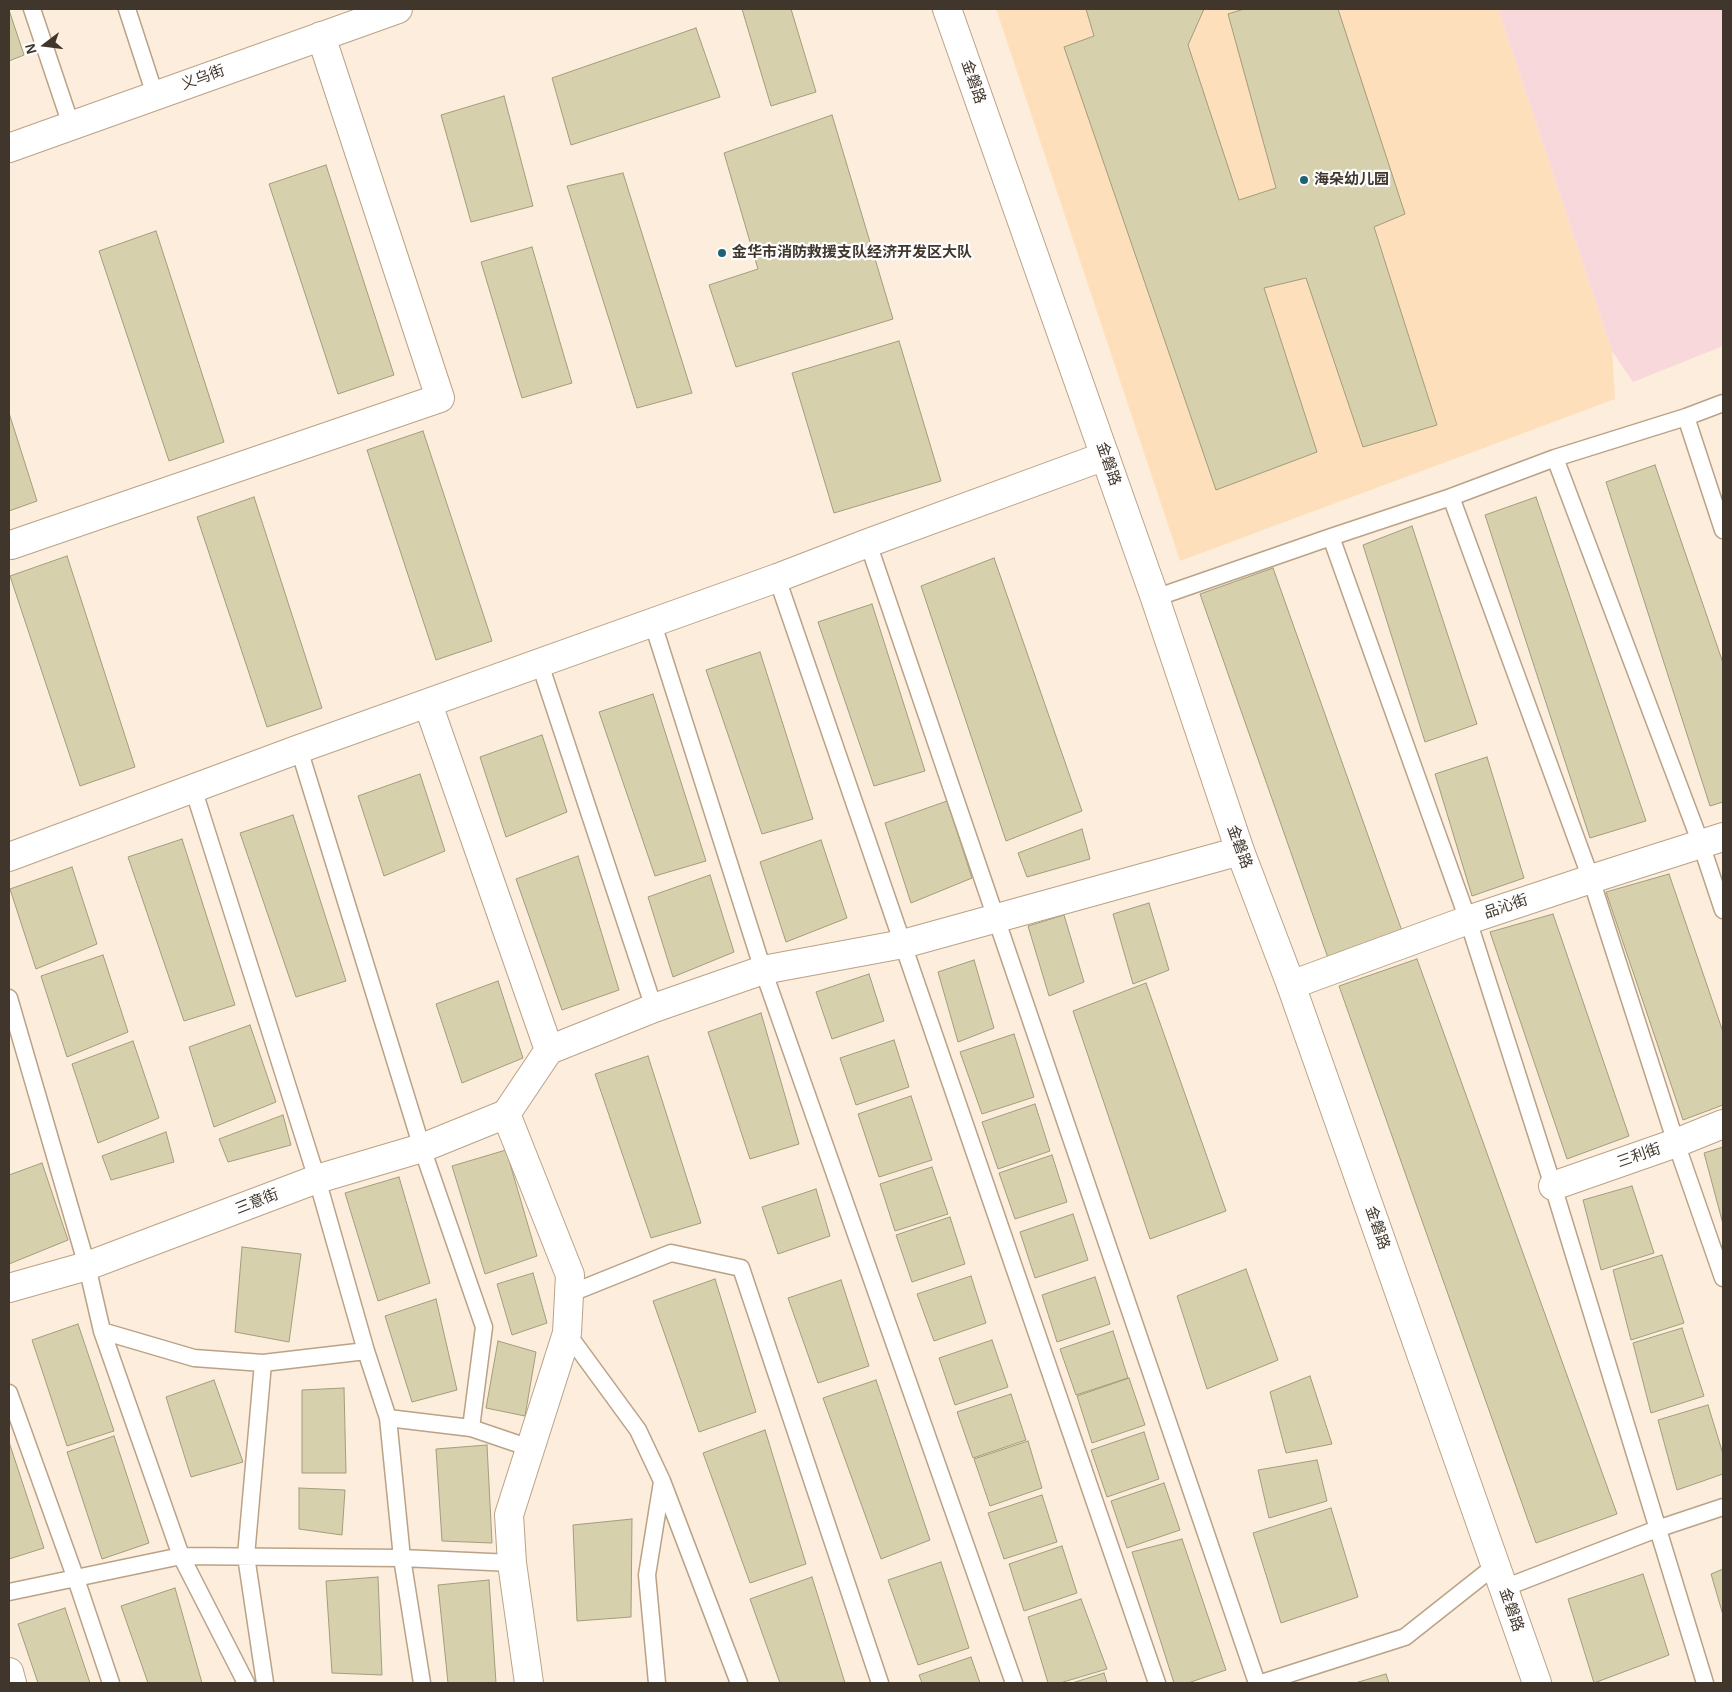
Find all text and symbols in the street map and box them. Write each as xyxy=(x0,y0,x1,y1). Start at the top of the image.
north arrow xyxy=(20,20,70,70)
text: N xyxy=(21,42,40,56)
street label: 金磐路 xyxy=(957,58,989,106)
street label: 义乌街 xyxy=(179,62,227,94)
place label: 海朵幼儿园 xyxy=(1314,171,1389,189)
marker: 海朵幼儿园 xyxy=(1298,174,1310,186)
place label: 金华市消防救援支队经济开发区大队 xyxy=(732,244,972,262)
marker: 金华市消防救援支队经济开发区大队 xyxy=(716,247,728,259)
street label: 金磐路 xyxy=(1092,440,1124,488)
street label: 金磐路 xyxy=(1223,823,1255,871)
street label: 品沁街 xyxy=(1482,891,1530,923)
street label: 三利街 xyxy=(1615,1140,1663,1172)
street label: 三意街 xyxy=(233,1186,281,1218)
street label: 金磐路 xyxy=(1361,1204,1393,1252)
street label: 金磐路 xyxy=(1495,1586,1527,1634)

